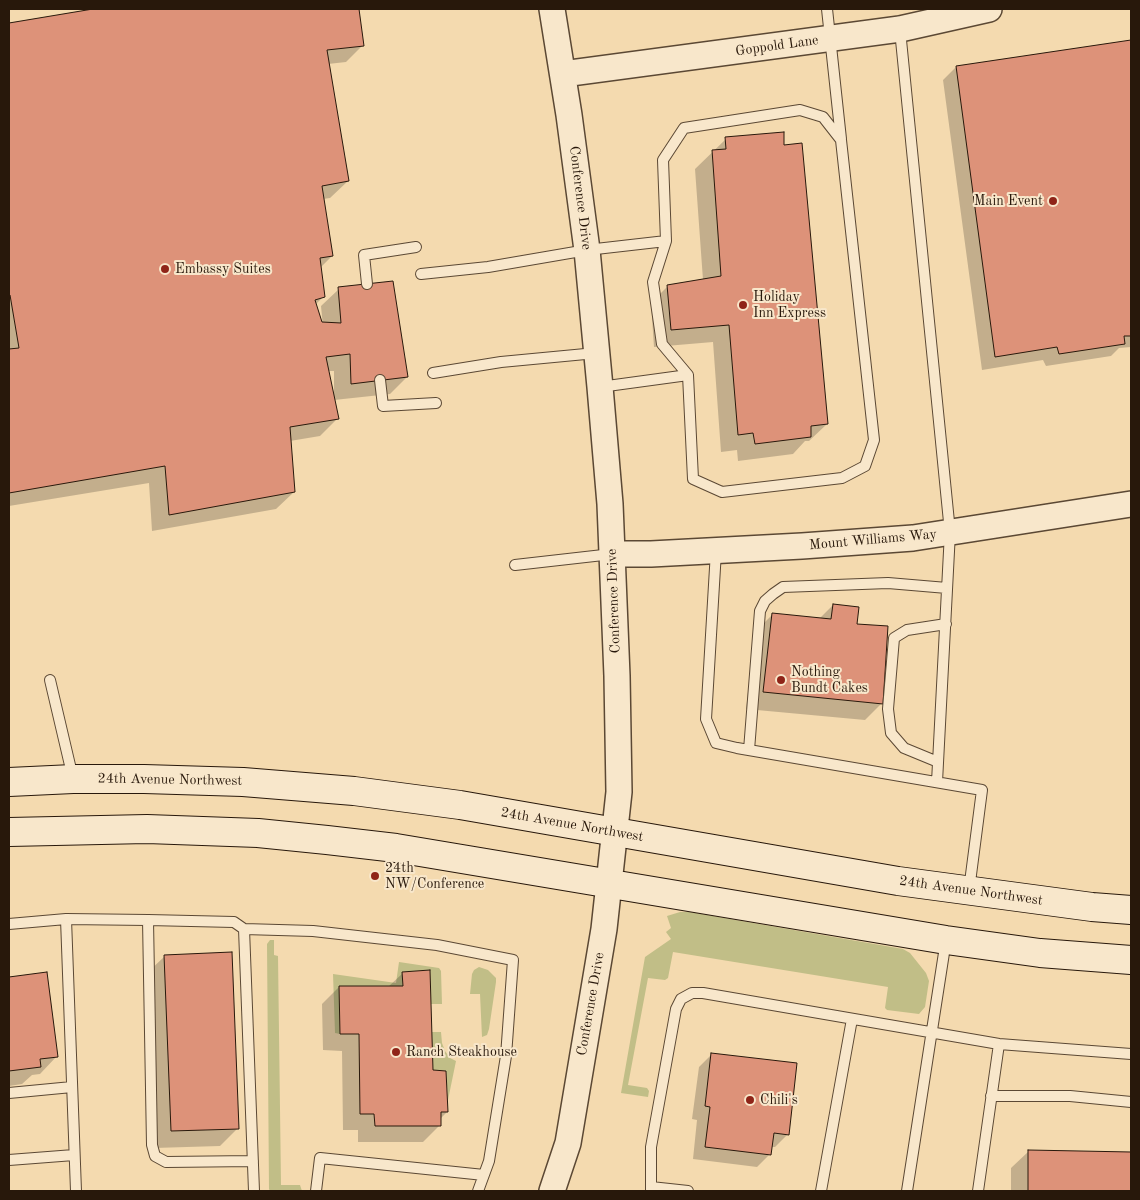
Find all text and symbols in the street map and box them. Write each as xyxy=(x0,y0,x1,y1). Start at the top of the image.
street label: Goppold Lane xyxy=(734,32,820,60)
street label: Conference Drive xyxy=(565,145,595,251)
place label: Main Event xyxy=(974,193,1043,209)
marker: Main Event xyxy=(1047,195,1059,207)
place label: Embassy Suites xyxy=(175,261,271,277)
marker: Embassy Suites xyxy=(159,263,171,275)
place label: Holiday Inn Express xyxy=(753,289,826,322)
marker: Holiday Inn Express xyxy=(737,299,749,311)
street label: Mount Williams Way xyxy=(809,526,937,554)
street label: Conference Drive xyxy=(604,548,624,654)
place label: Nothing Bundt Cakes xyxy=(791,664,868,696)
marker: Nothing Bundt Cakes xyxy=(775,674,787,686)
street label: 24th Avenue Northwest xyxy=(98,770,242,790)
street label: 24th Avenue Northwest xyxy=(499,804,645,846)
place label: 24th NW/Conference xyxy=(385,860,484,892)
marker: 24th NW/Conference xyxy=(369,870,381,882)
street label: 24th Avenue Northwest xyxy=(898,873,1044,909)
street label: Conference Drive xyxy=(574,951,608,1057)
place label: Ranch Steakhouse xyxy=(406,1044,517,1060)
marker: Ranch Steakhouse xyxy=(390,1046,402,1058)
place label: Chili's xyxy=(760,1092,798,1108)
marker: Chili's xyxy=(744,1094,756,1106)

